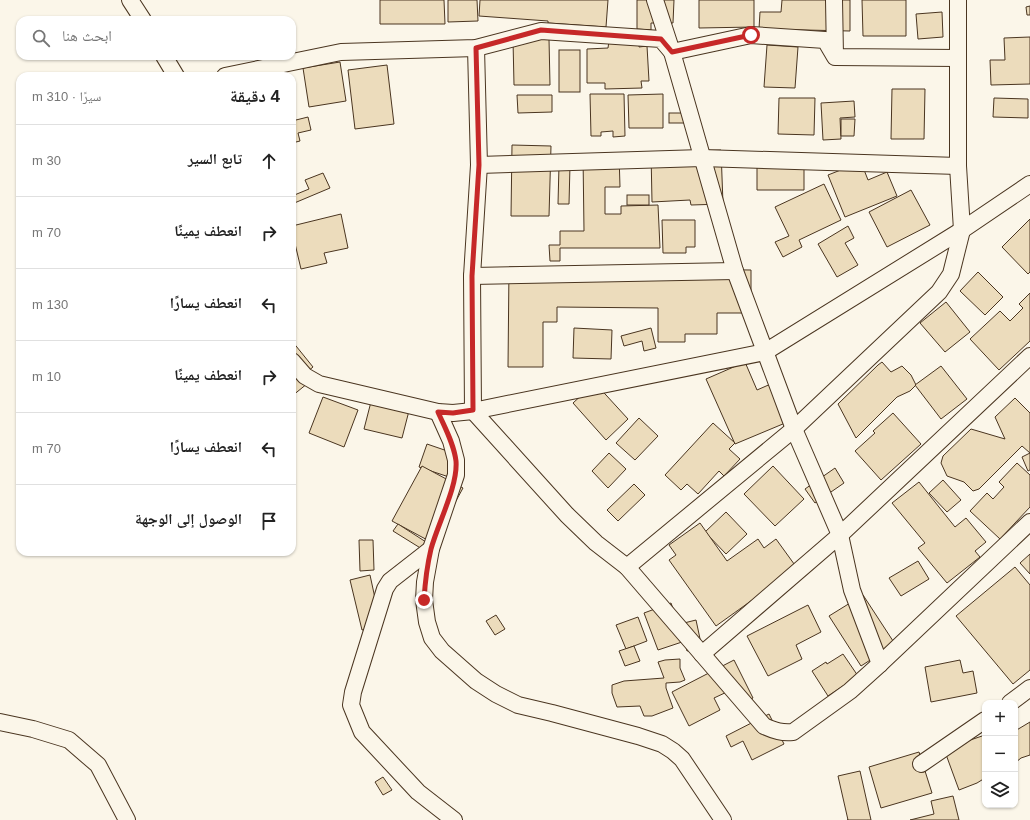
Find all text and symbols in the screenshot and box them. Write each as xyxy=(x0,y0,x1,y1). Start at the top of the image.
search box xyxy=(16,16,296,60)
route start xyxy=(742,26,760,44)
icon: search xyxy=(30,27,52,49)
text: ابحث هنا xyxy=(62,27,112,44)
text: 4 دقيقة xyxy=(230,87,280,106)
text: سيرًا · 310 m xyxy=(32,89,101,104)
text: تابع السير xyxy=(188,150,242,167)
icon: ahead xyxy=(258,150,280,172)
text: 30 m xyxy=(32,153,61,168)
text: انعطف يمينًا xyxy=(174,222,242,239)
icon: right xyxy=(258,222,280,244)
text: 70 m xyxy=(32,225,61,240)
text: انعطف يسارًا xyxy=(170,294,242,311)
icon: left xyxy=(258,294,280,316)
text: 130 m xyxy=(32,297,68,312)
text: انعطف يمينًا xyxy=(174,366,242,383)
icon: right xyxy=(258,366,280,388)
text: 10 m xyxy=(32,369,61,384)
text: انعطف يسارًا xyxy=(170,438,242,455)
icon: left xyxy=(258,438,280,460)
text: 70 m xyxy=(32,441,61,456)
text: الوصول إلى الوجهة xyxy=(135,510,242,527)
icon: arrive xyxy=(258,510,280,532)
route end xyxy=(415,591,433,609)
map controls xyxy=(982,700,1018,808)
button: + xyxy=(982,700,1018,736)
button: − xyxy=(982,736,1018,772)
button: layers xyxy=(982,772,1018,808)

